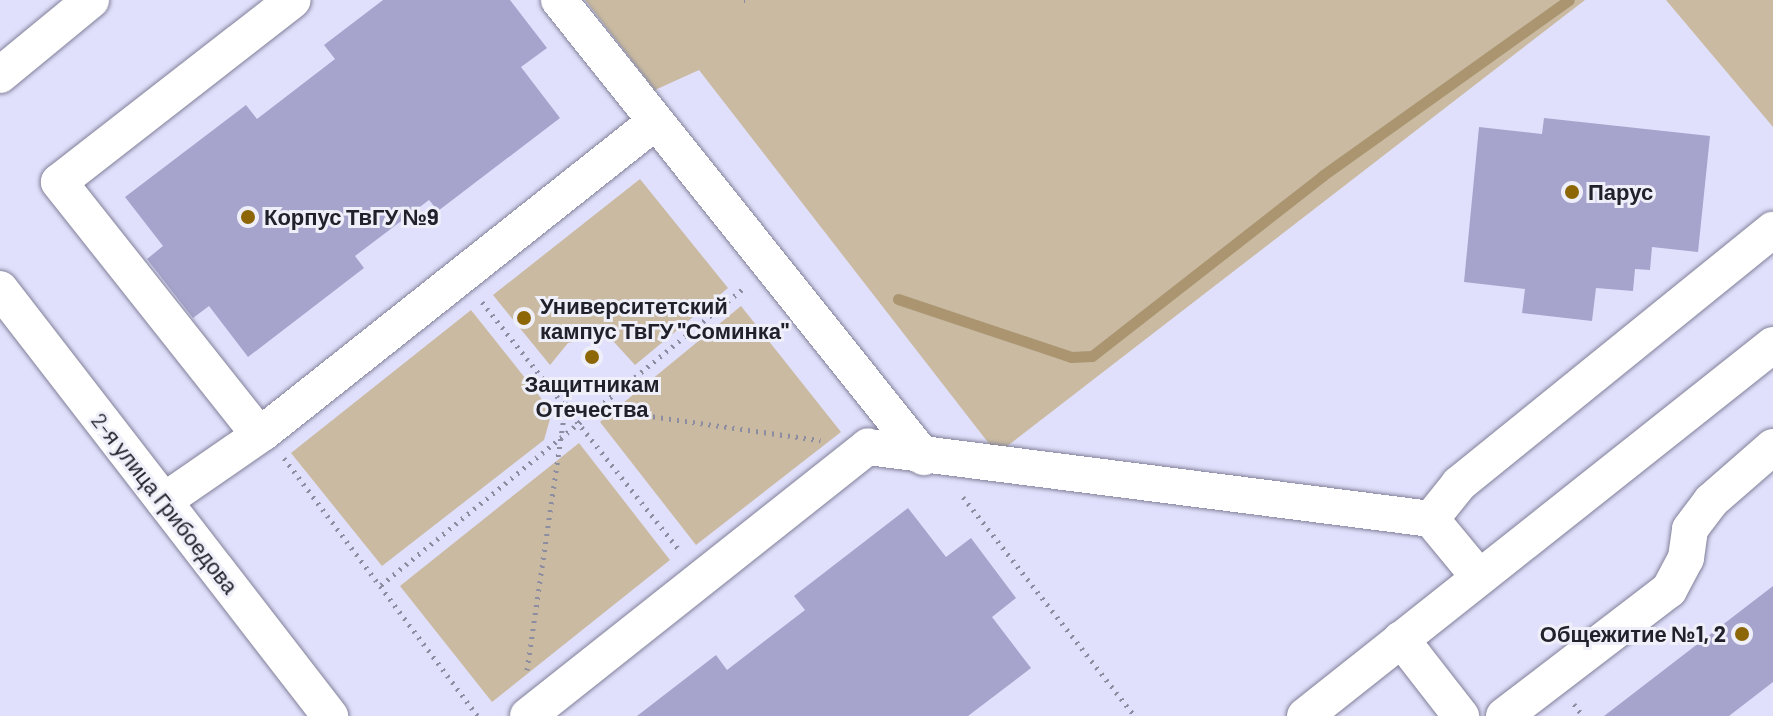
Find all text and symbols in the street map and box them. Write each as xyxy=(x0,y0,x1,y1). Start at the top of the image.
place label: Парус xyxy=(1588,179,1653,205)
marker: Парус xyxy=(1563,183,1581,201)
place label: Корпус ТвГУ №9 xyxy=(264,204,439,230)
marker: Корпус ТвГУ №9 xyxy=(239,208,257,226)
place label: Университетский кампус ТвГУ "Соминка" xyxy=(540,292,789,344)
marker: Университетский кампус ТвГУ "Соминка" xyxy=(515,309,533,327)
marker: Защитникам Отечества xyxy=(583,348,601,366)
place label: Защитникам Отечества xyxy=(524,370,660,422)
street label: 2-я улица Грибоедова xyxy=(86,407,244,599)
place label: Общежитие №1, 2 xyxy=(1540,621,1726,647)
marker: Общежитие №1, 2 xyxy=(1733,625,1751,643)

